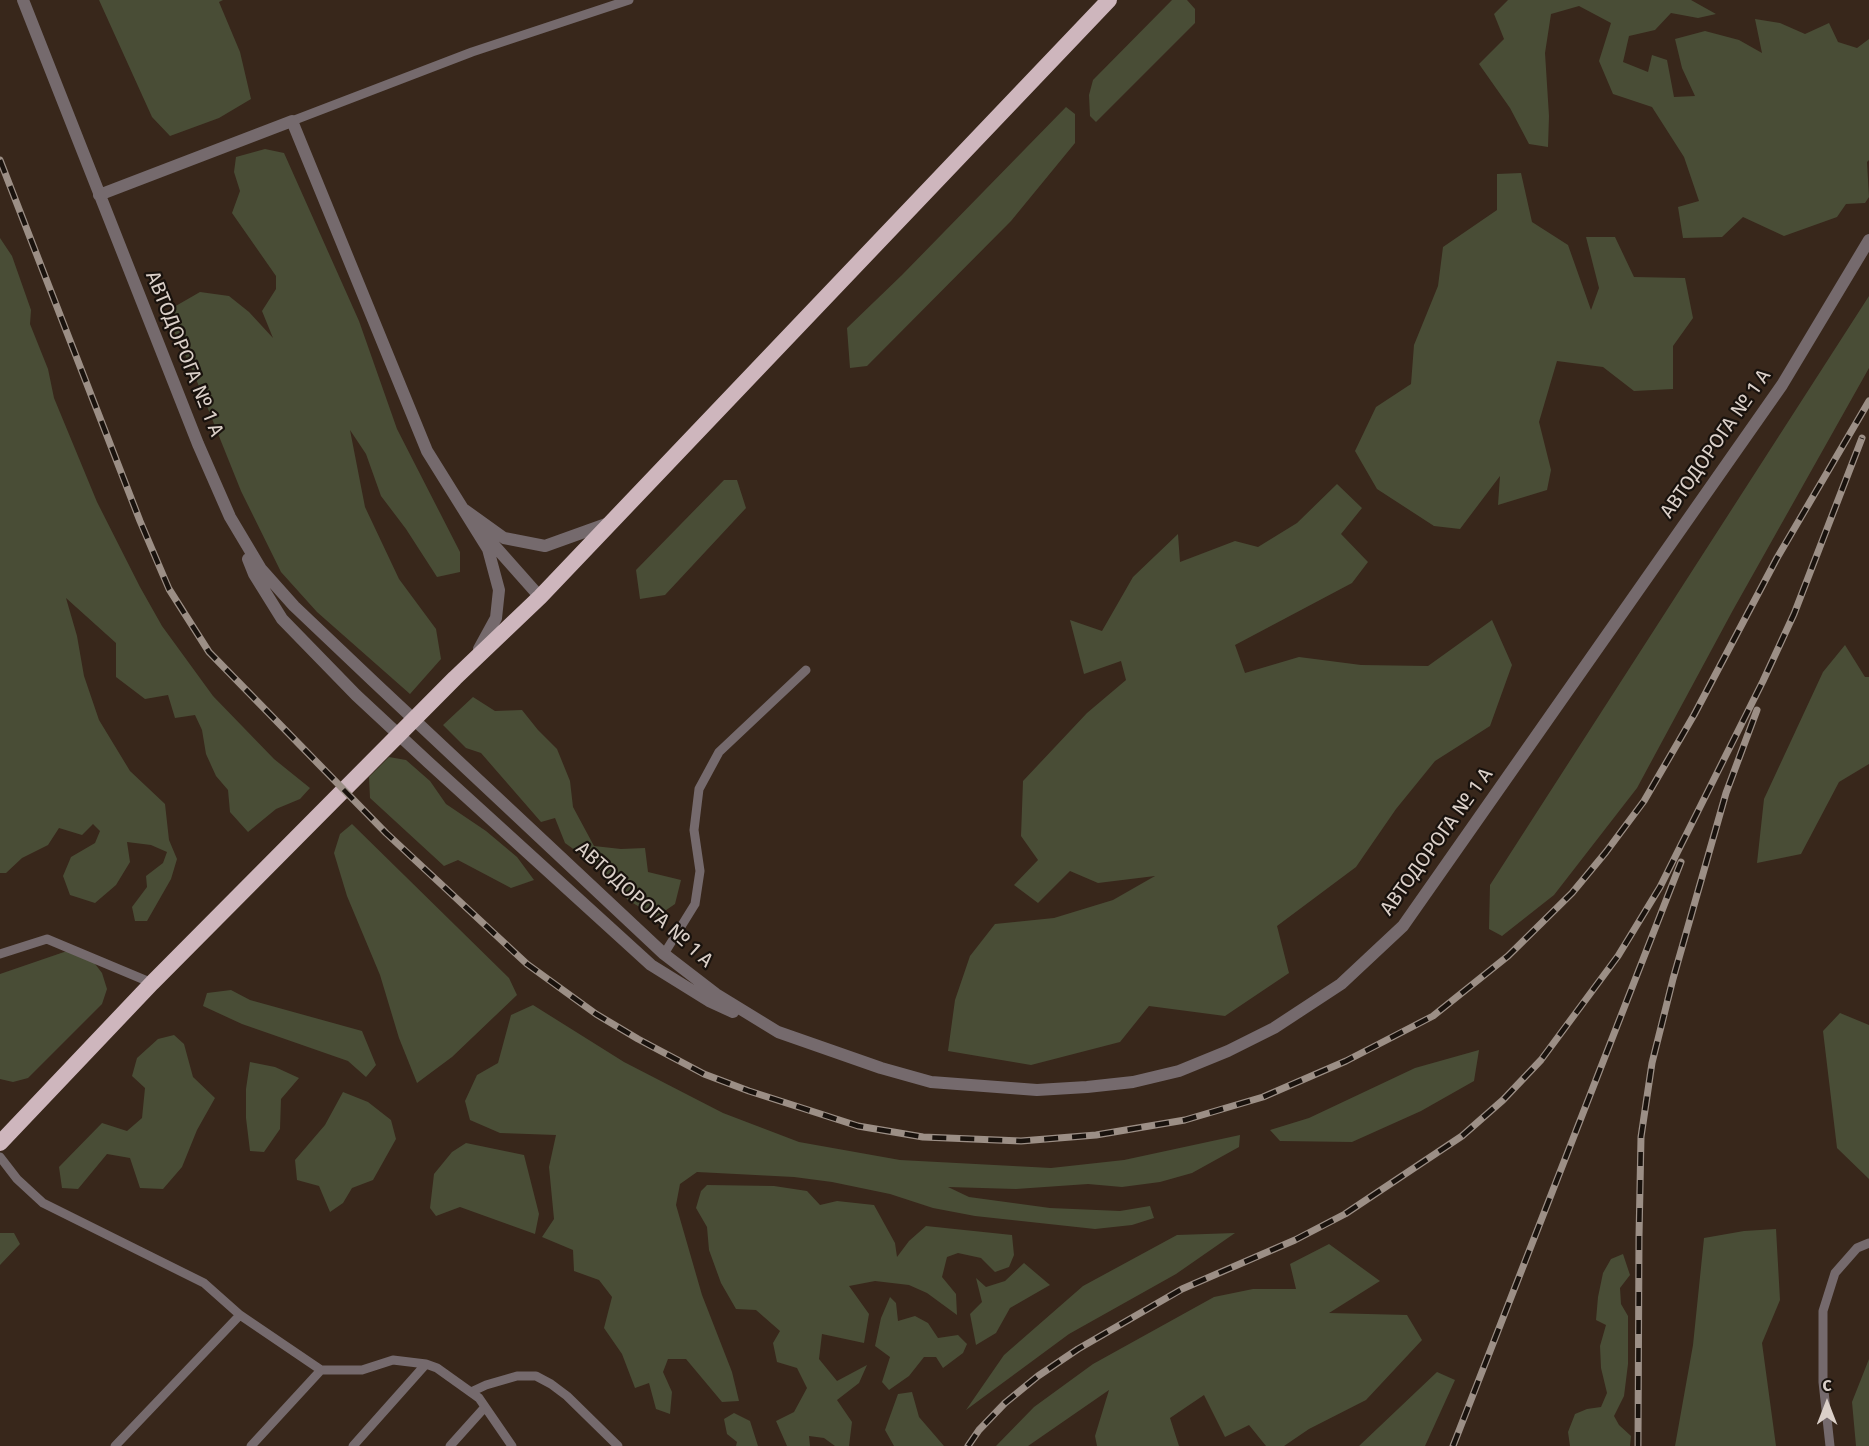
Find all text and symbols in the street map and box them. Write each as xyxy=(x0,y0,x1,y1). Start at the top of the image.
street label: АВТОДОРОГА № 1 А xyxy=(140,268,228,440)
street label: АВТОДОРОГА № 1 А xyxy=(1656,365,1776,523)
street label: АВТОДОРОГА № 1 А xyxy=(1376,764,1498,920)
street label: АВТОДОРОГА № 1 А xyxy=(571,837,717,973)
north arrow xyxy=(1797,1374,1857,1434)
text: С xyxy=(1822,1376,1832,1395)

